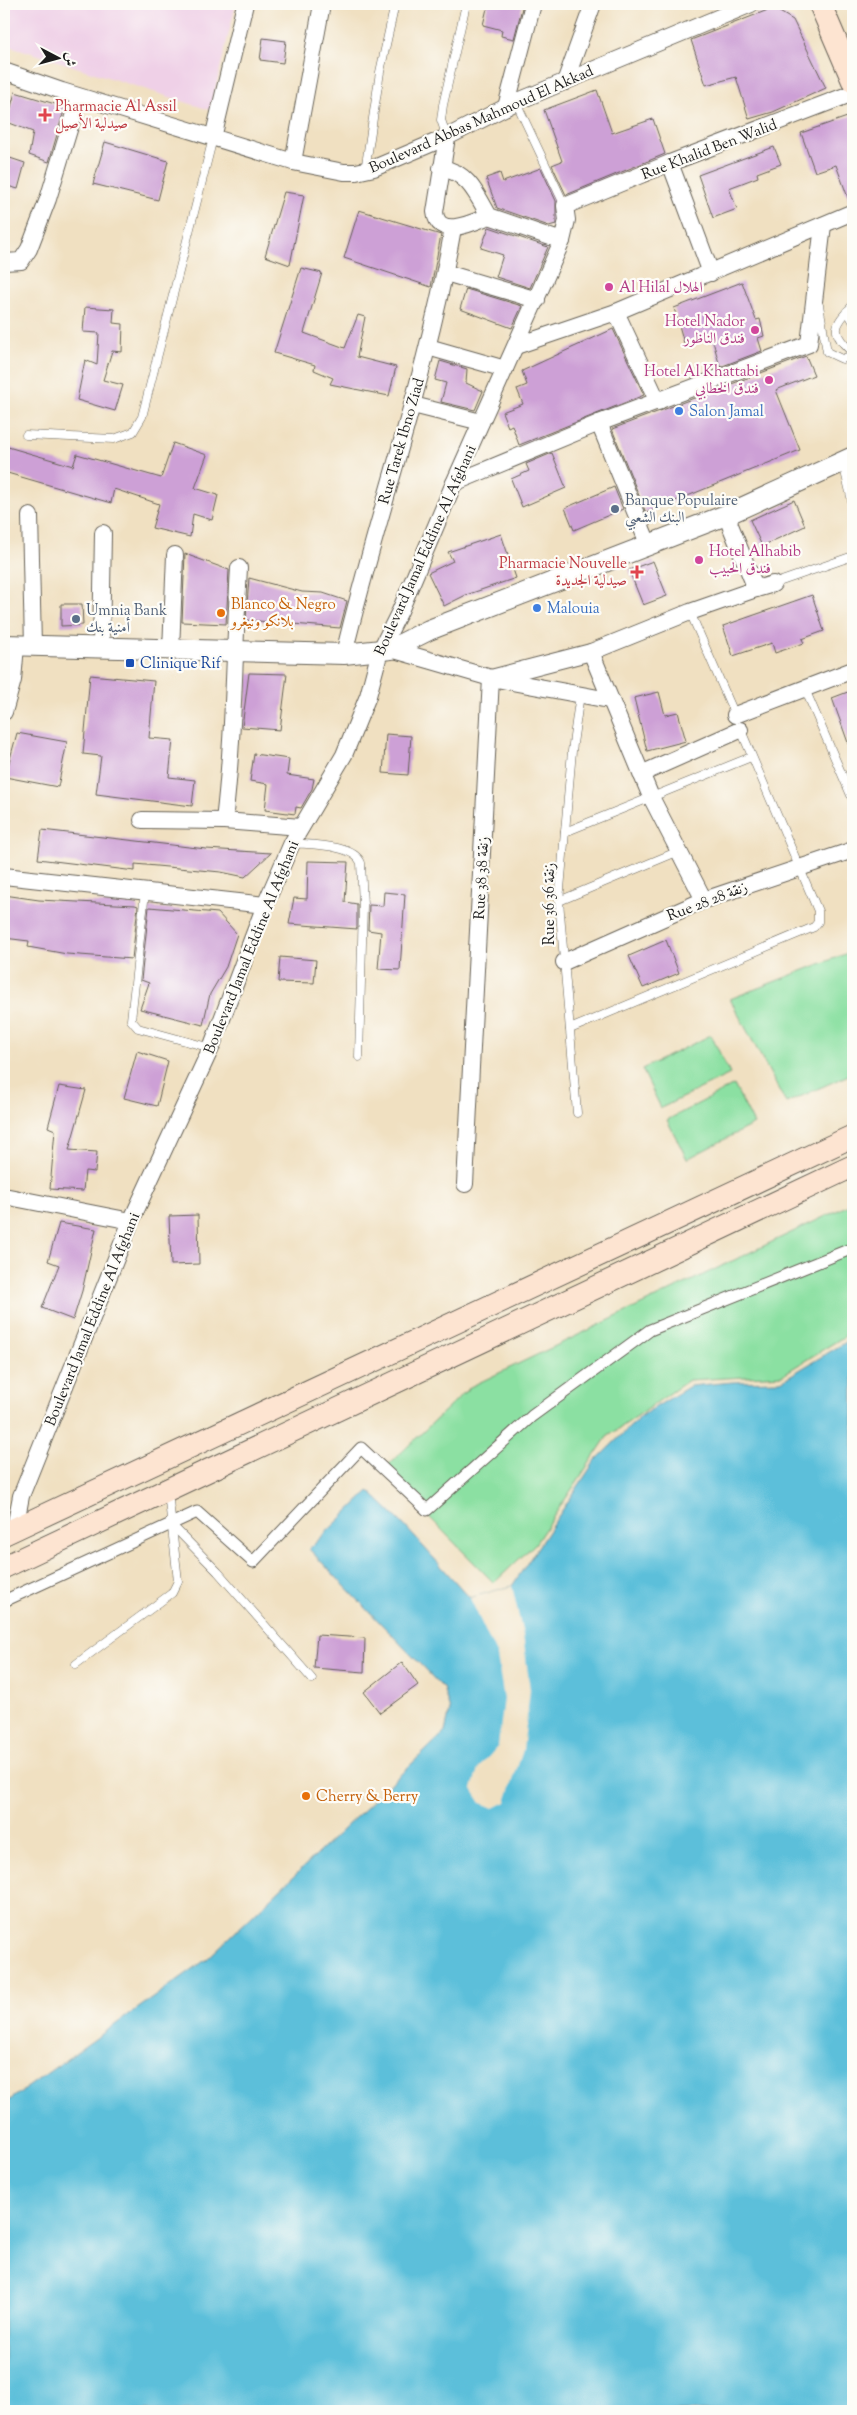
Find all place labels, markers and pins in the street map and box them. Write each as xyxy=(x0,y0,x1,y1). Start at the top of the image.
place label: Pharmacie Al Assil صيدلية الأصيل xyxy=(55,97,177,135)
marker: Pharmacie Al Assil صيدلية الأصيل xyxy=(39,109,51,121)
place label: Al Hilal الهلال xyxy=(619,278,703,299)
marker: Al Hilal الهلال xyxy=(603,281,615,293)
place label: Hotel Nador فندق الناظور xyxy=(665,312,745,350)
marker: Hotel Nador فندق الناظور xyxy=(749,324,761,336)
place label: Hotel Al Khattabi فندق الخطابي xyxy=(644,362,759,400)
marker: Hotel Al Khattabi فندق الخطابي xyxy=(763,374,775,386)
place label: Salon Jamal xyxy=(689,402,764,423)
marker: Salon Jamal xyxy=(673,405,685,417)
place label: Banque Populaire البنك الشعبي xyxy=(625,491,738,531)
marker: Banque Populaire البنك الشعبي xyxy=(609,503,621,515)
place label: Hotel Alhabib فندق الحبيب xyxy=(709,542,801,580)
place label: Pharmacie Nouvelle صيدلية الجديدة xyxy=(499,554,627,592)
marker: Hotel Alhabib فندق الحبيب xyxy=(693,554,705,566)
marker: Pharmacie Nouvelle صيدلية الجديدة xyxy=(631,566,643,578)
place label: Blanco & Negro بلانكو ونيغرو xyxy=(229,595,336,633)
place label: Malouia xyxy=(547,599,600,620)
place label: Umnia Bank أمنية بنك xyxy=(86,601,167,639)
marker: Malouia xyxy=(531,602,543,614)
marker: Blanco & Negro بلانكو ونيغرو xyxy=(215,607,227,619)
marker: Umnia Bank أمنية بنك xyxy=(70,613,82,625)
place label: Clinique Rif xyxy=(140,654,222,675)
marker: Clinique Rif xyxy=(124,657,136,669)
place label: Cherry & Berry xyxy=(316,1787,419,1808)
marker: Cherry & Berry xyxy=(300,1790,312,1802)

